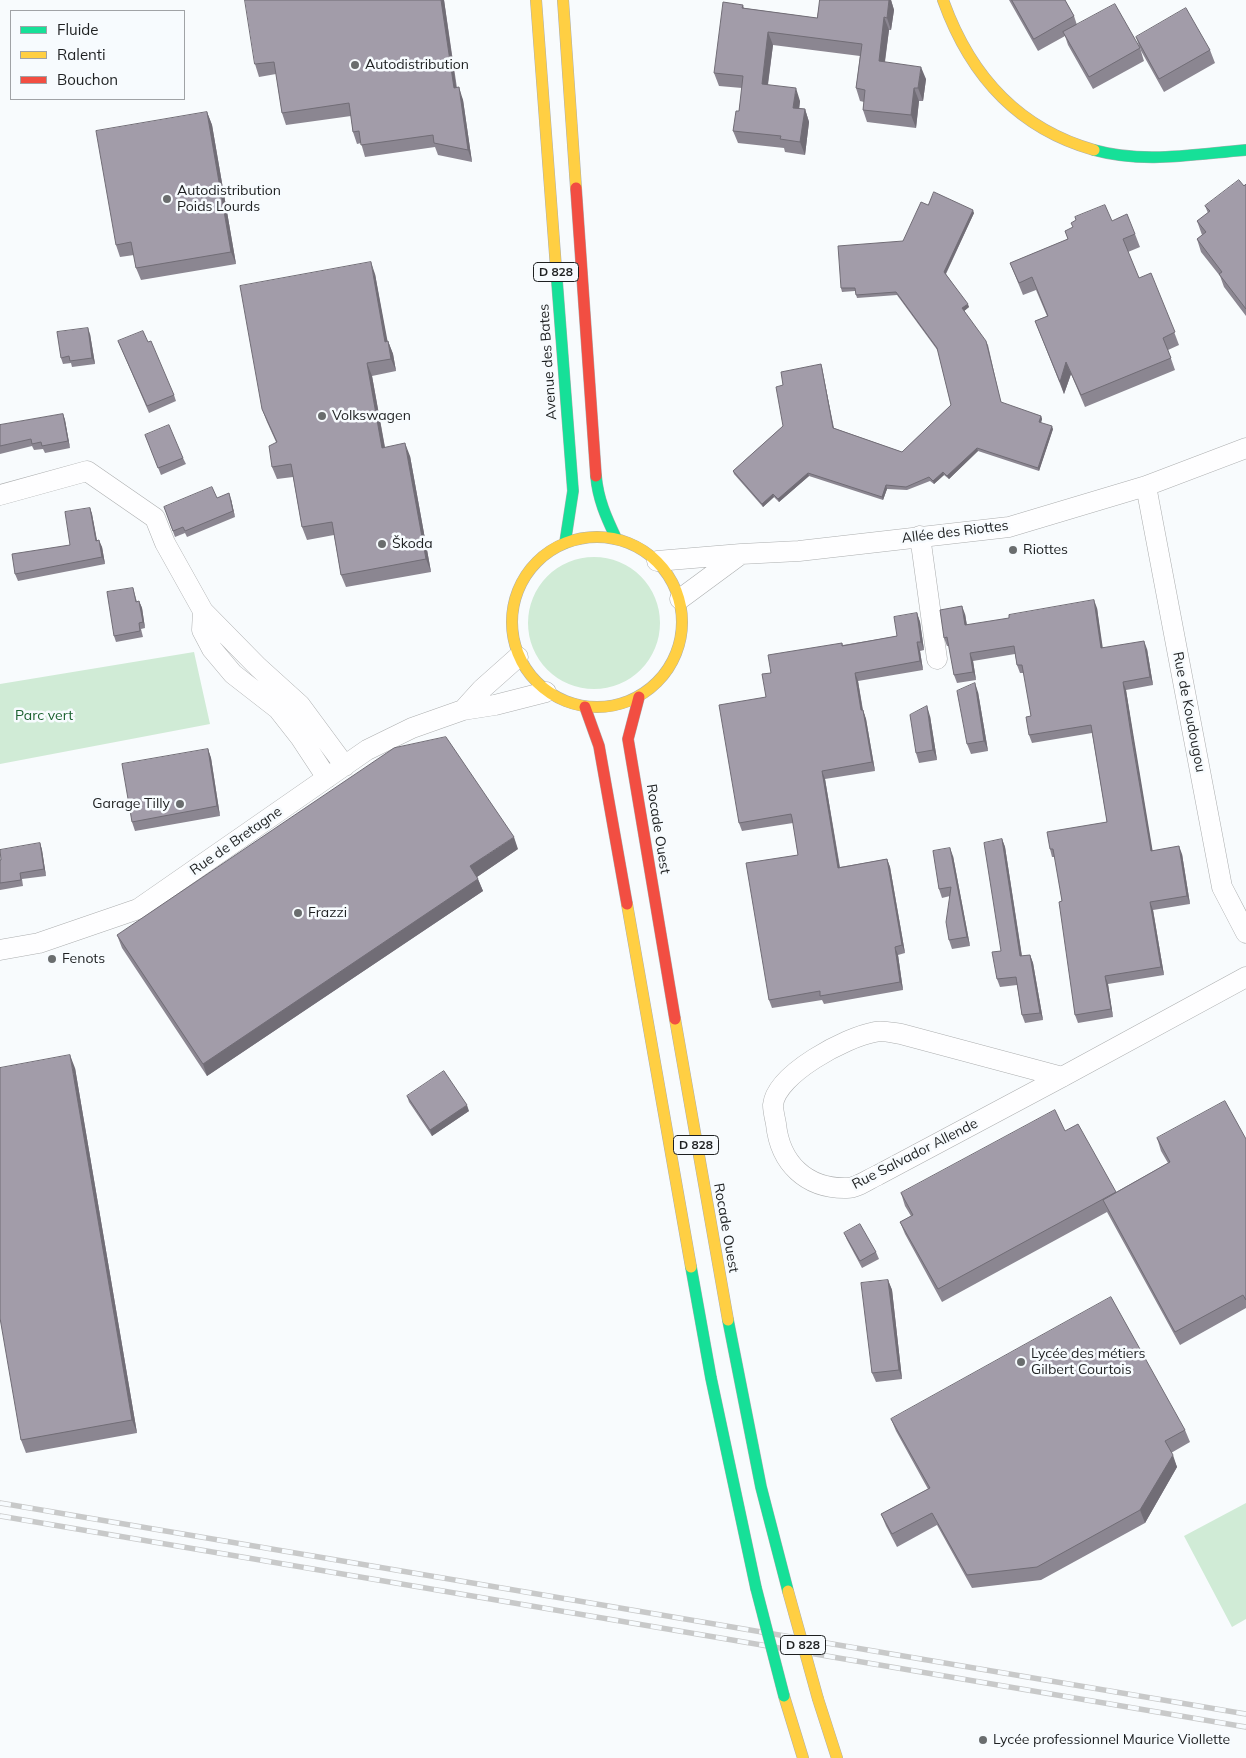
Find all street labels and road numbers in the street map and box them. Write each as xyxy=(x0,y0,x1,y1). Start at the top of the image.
road number: D 828 xyxy=(534,262,578,282)
street label: Avenue des Bates xyxy=(536,303,560,421)
street label: Allée des Riottes xyxy=(901,517,1009,547)
street label: Rue de Koudougou xyxy=(1169,650,1209,774)
street label: Rocade Ouest xyxy=(643,783,673,875)
street label: Rue de Bretagne xyxy=(187,803,285,879)
street label: Rue Salvador Allende xyxy=(849,1115,981,1193)
road number: D 828 xyxy=(674,1136,718,1154)
street label: Rocade Ouest xyxy=(710,1182,742,1274)
road number: D 828 xyxy=(780,1636,826,1654)

